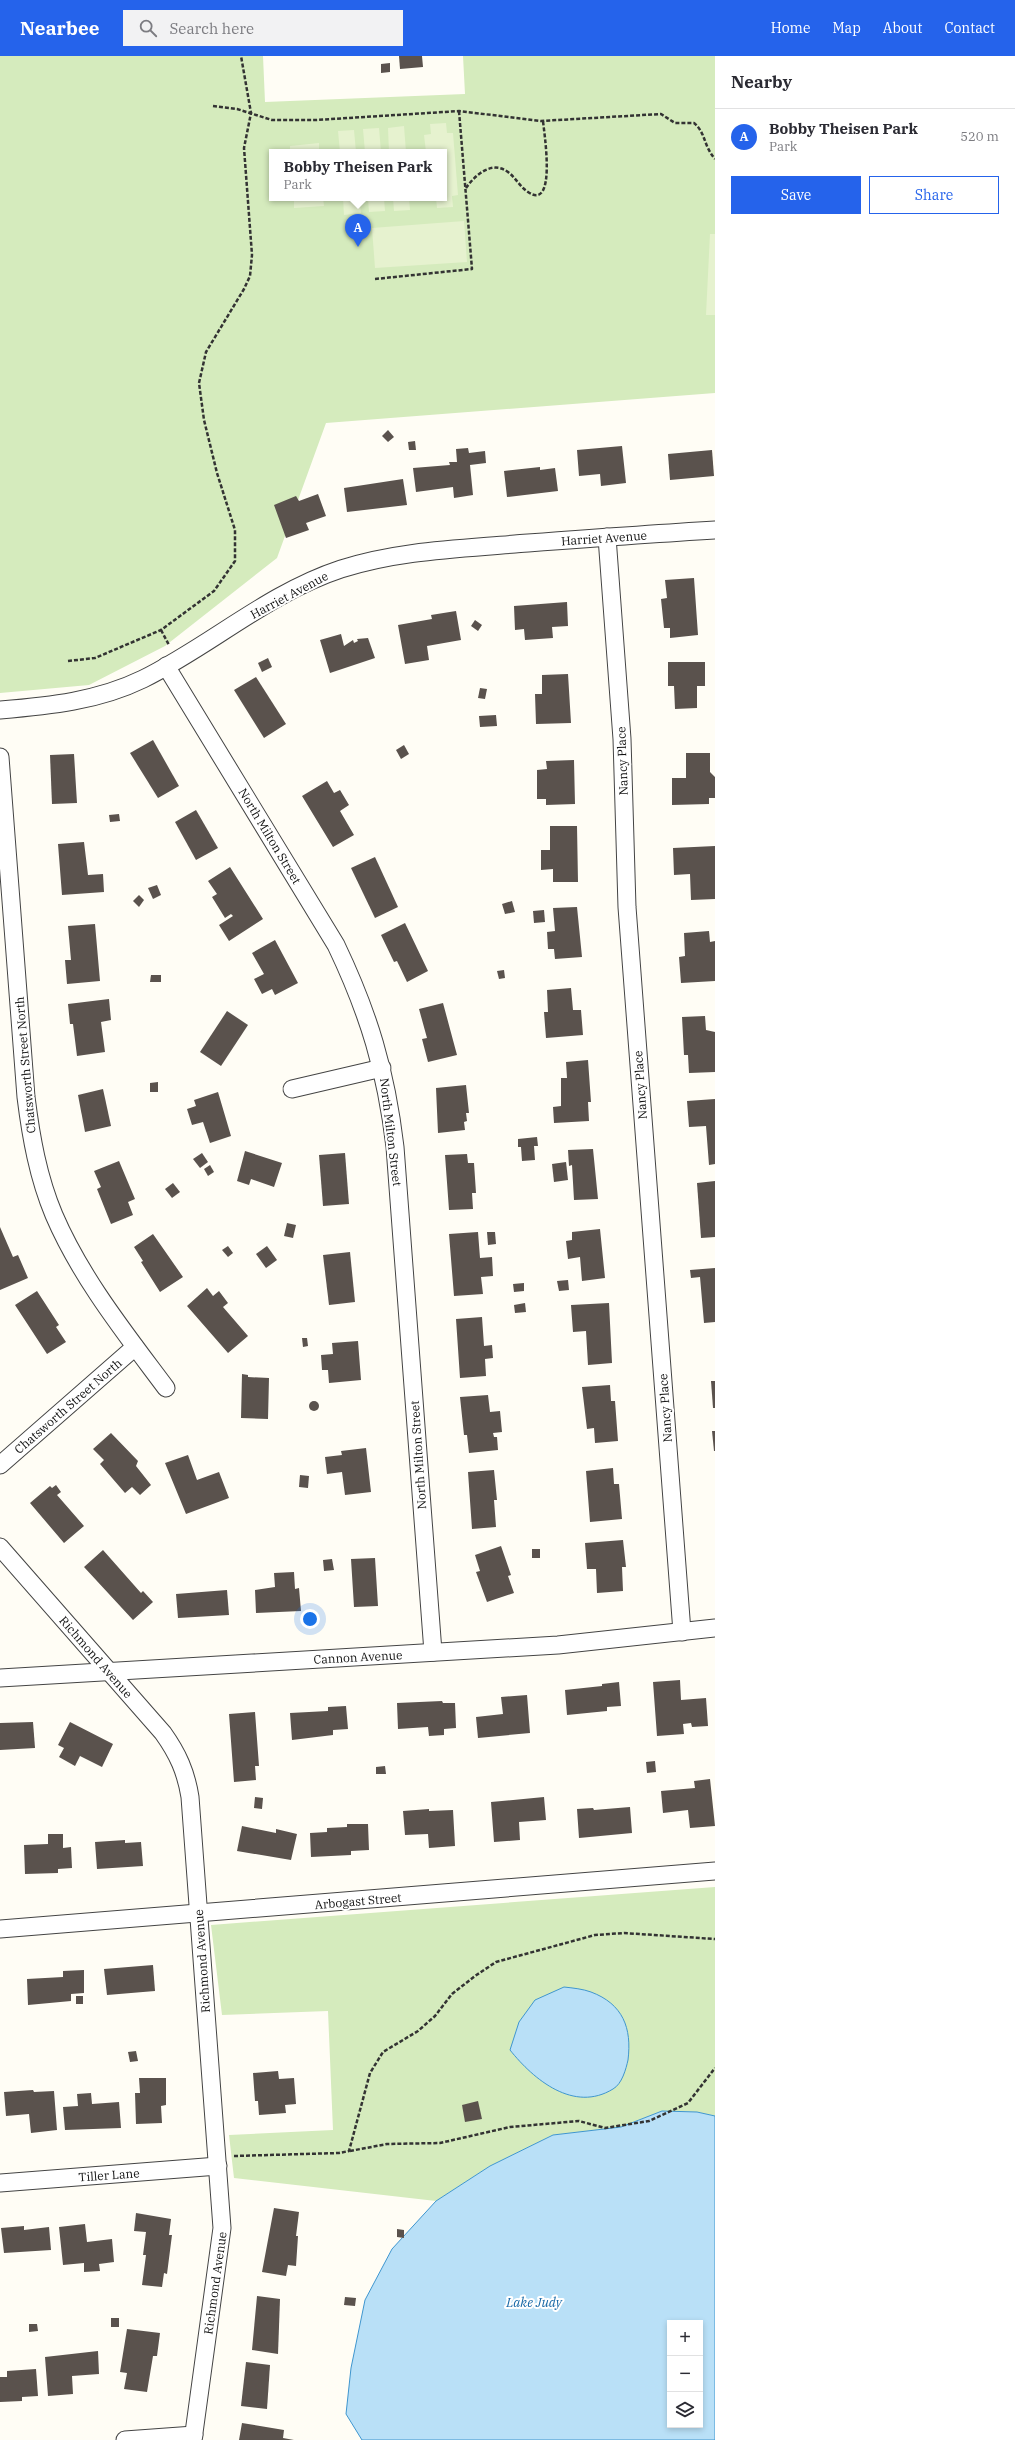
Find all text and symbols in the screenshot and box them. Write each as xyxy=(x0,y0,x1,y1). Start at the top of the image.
search box xyxy=(123,10,403,46)
text: Nearbee xyxy=(20,16,99,40)
icon: search xyxy=(137,17,159,39)
text: Search here xyxy=(169,19,254,38)
text: Home xyxy=(771,19,810,37)
text: Map xyxy=(832,19,861,37)
text: About xyxy=(883,19,922,37)
text: Contact xyxy=(944,19,995,37)
text: Nearby xyxy=(731,71,792,93)
text: Bobby Theisen Park xyxy=(769,119,918,138)
text: A xyxy=(739,128,749,145)
text: 520 m xyxy=(960,128,999,145)
text: Park xyxy=(769,138,797,155)
popup xyxy=(269,149,447,201)
text: Bobby Theisen Park xyxy=(284,157,432,176)
text: Park xyxy=(284,176,312,193)
button: Save xyxy=(731,176,861,214)
button: Share xyxy=(869,176,999,214)
pin: A xyxy=(345,214,371,247)
street label: Harriet Avenue xyxy=(561,528,647,548)
street label: Harriet Avenue xyxy=(247,568,331,622)
street label: Nancy Place xyxy=(613,726,631,796)
street label: North Milton Street xyxy=(236,785,304,887)
street label: Chatsworth Street North xyxy=(11,995,38,1134)
street label: Nancy Place xyxy=(630,1050,650,1120)
street label: North Milton Street xyxy=(377,1077,405,1187)
street label: Chatsworth Street North xyxy=(11,1355,125,1457)
street label: Nancy Place xyxy=(655,1373,675,1443)
street label: North Milton Street xyxy=(407,1400,429,1510)
your location xyxy=(300,1609,320,1629)
street label: Richmond Avenue xyxy=(56,1613,136,1701)
street label: Cannon Avenue xyxy=(313,1647,403,1667)
street label: Arbogast Street xyxy=(314,1890,402,1912)
street label: Richmond Avenue xyxy=(191,1909,213,2013)
street label: Tiller Lane xyxy=(78,2165,140,2185)
street label: Richmond Avenue xyxy=(200,2231,230,2335)
water label: Lake Judy xyxy=(505,2294,563,2311)
map controls xyxy=(667,2320,703,2428)
button: + xyxy=(667,2320,703,2356)
button: − xyxy=(667,2356,703,2392)
button: layers xyxy=(667,2392,703,2428)

